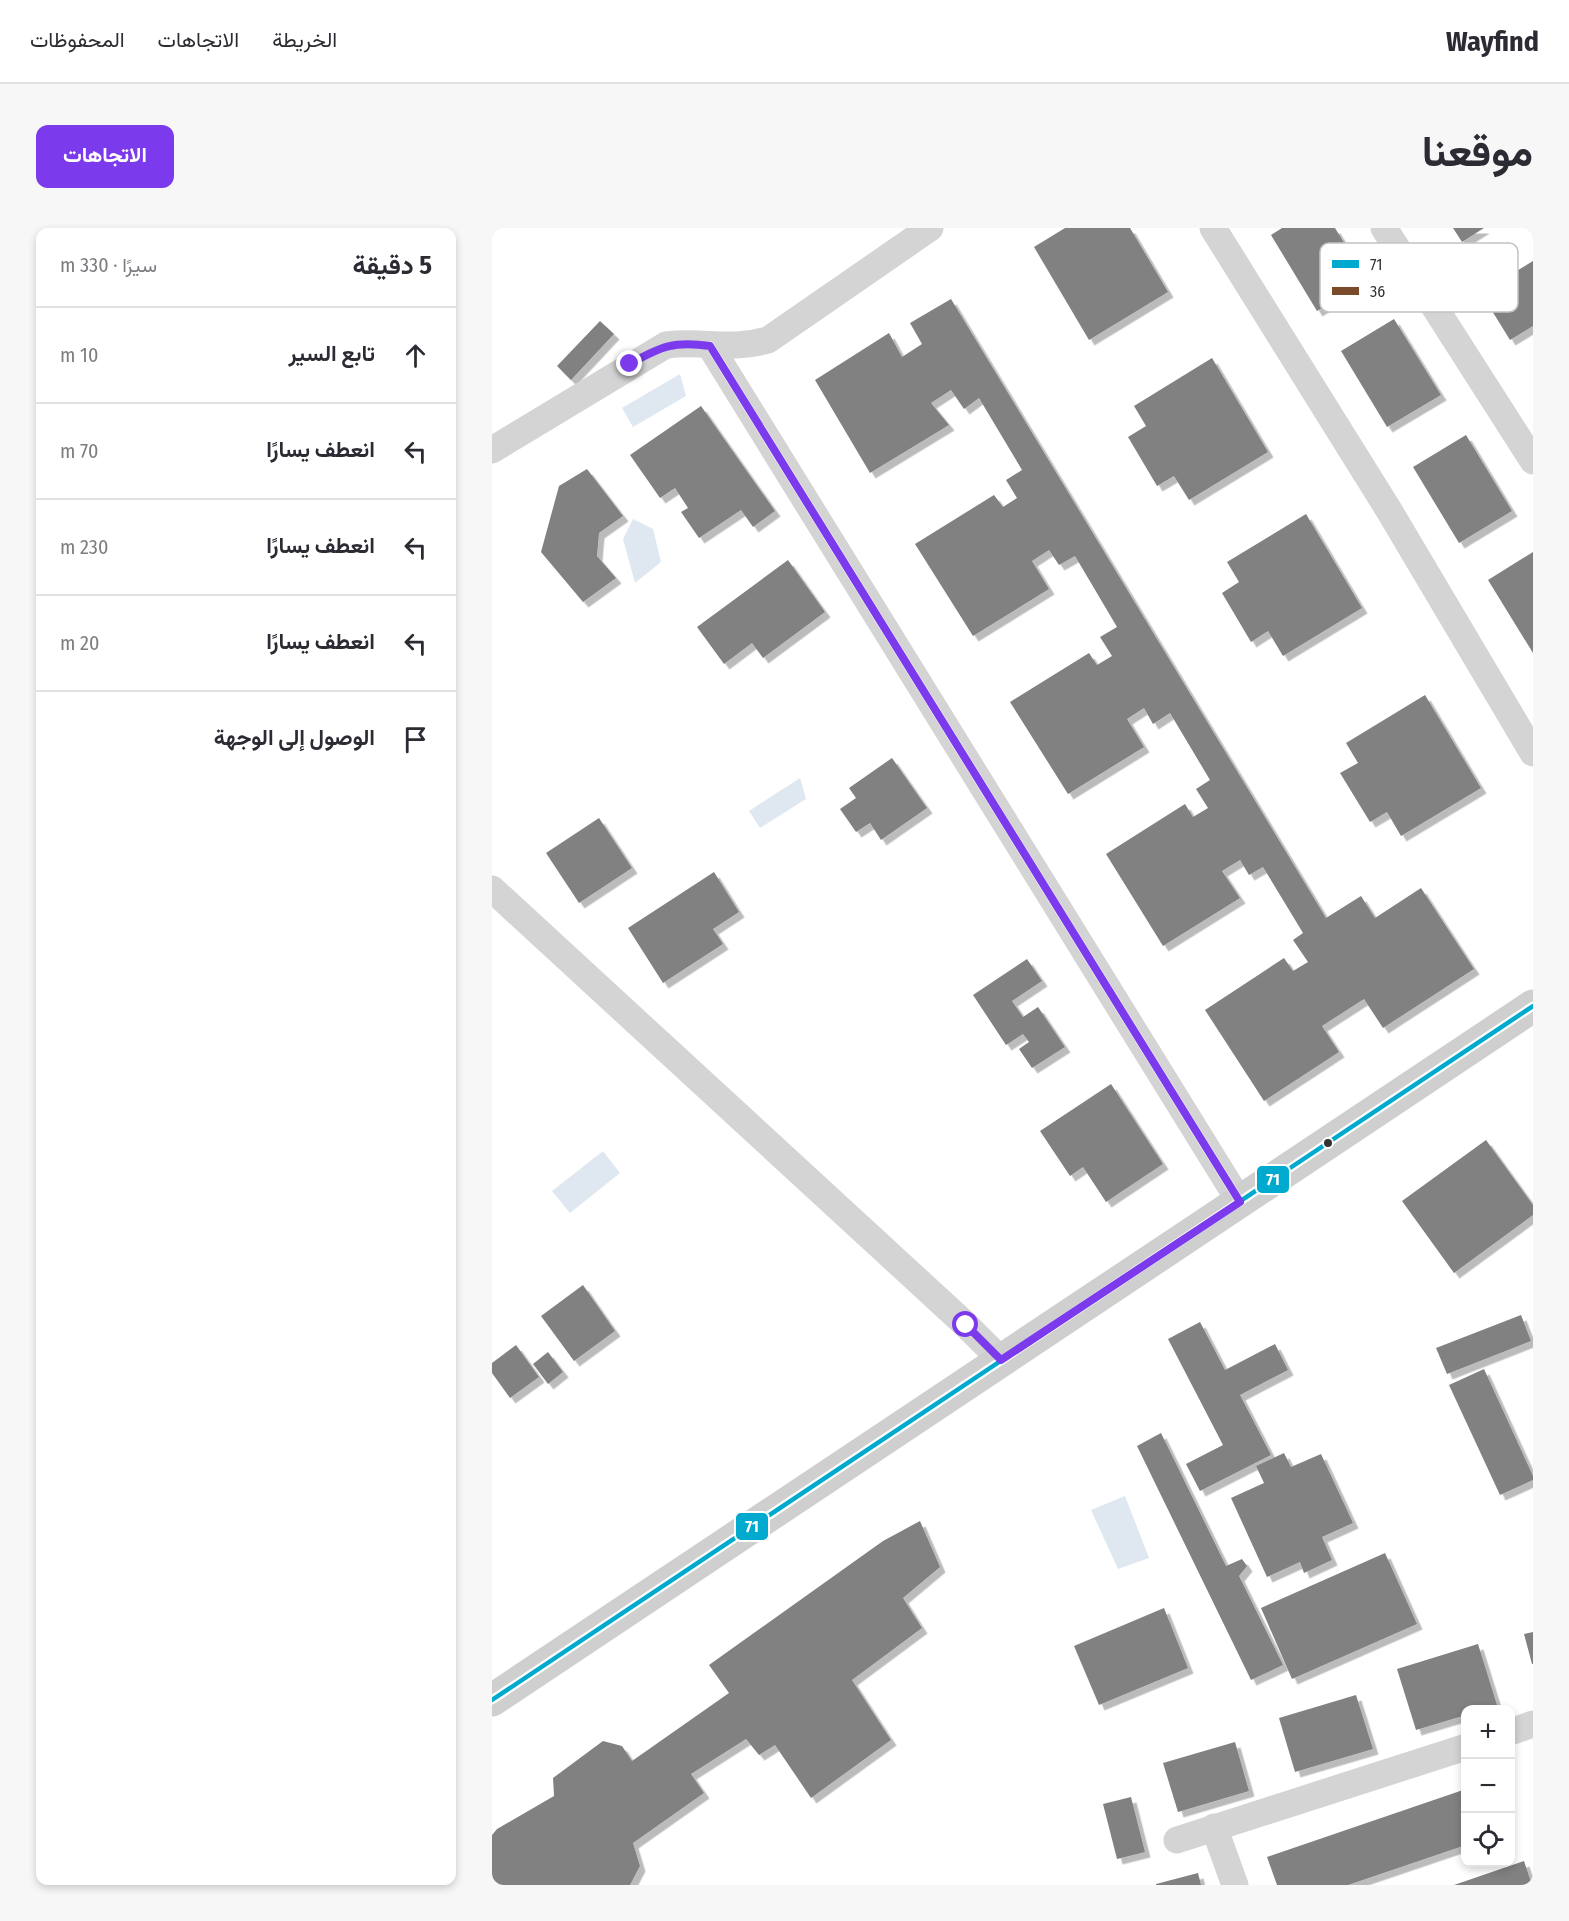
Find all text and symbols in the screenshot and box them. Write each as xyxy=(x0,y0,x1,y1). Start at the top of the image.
text: Wayfind xyxy=(1446,25,1539,58)
text: المحفوظات xyxy=(30,27,125,53)
text: الاتجاهات xyxy=(158,27,239,53)
text: الخريطة xyxy=(272,27,337,53)
button: الاتجاهات xyxy=(36,125,174,188)
text: موقعنا xyxy=(1422,127,1533,177)
legend xyxy=(1320,243,1518,312)
text: 5 دقيقة xyxy=(353,250,432,281)
text: سيرًا · 330 m xyxy=(60,253,157,277)
text: 71 xyxy=(1370,255,1383,274)
text: 36 xyxy=(1370,282,1385,301)
icon: ahead xyxy=(399,339,432,372)
text: تابع السير xyxy=(288,340,375,367)
text: 10 m xyxy=(60,343,98,367)
route end xyxy=(616,350,642,376)
icon: left xyxy=(399,435,432,468)
text: انعطف يسارًا xyxy=(266,436,375,463)
text: 70 m xyxy=(60,439,98,463)
icon: left xyxy=(399,531,432,564)
text: انعطف يسارًا xyxy=(266,532,375,559)
text: 230 m xyxy=(60,535,108,559)
icon: left xyxy=(399,627,432,660)
text: انعطف يسارًا xyxy=(266,628,375,655)
text: 20 m xyxy=(60,631,99,655)
icon: arrive xyxy=(399,723,432,756)
text: الوصول إلى الوجهة xyxy=(214,724,375,751)
unlabelled marker xyxy=(1322,1137,1334,1149)
line badge: 71 xyxy=(1256,1165,1290,1194)
text: 71 xyxy=(1266,1170,1280,1189)
route start xyxy=(952,1311,978,1337)
line badge: 71 xyxy=(735,1512,769,1541)
text: 71 xyxy=(745,1517,759,1536)
map controls xyxy=(1461,1705,1515,1867)
button: + xyxy=(1461,1705,1515,1759)
button: − xyxy=(1461,1759,1515,1813)
button: locate xyxy=(1461,1813,1515,1867)

